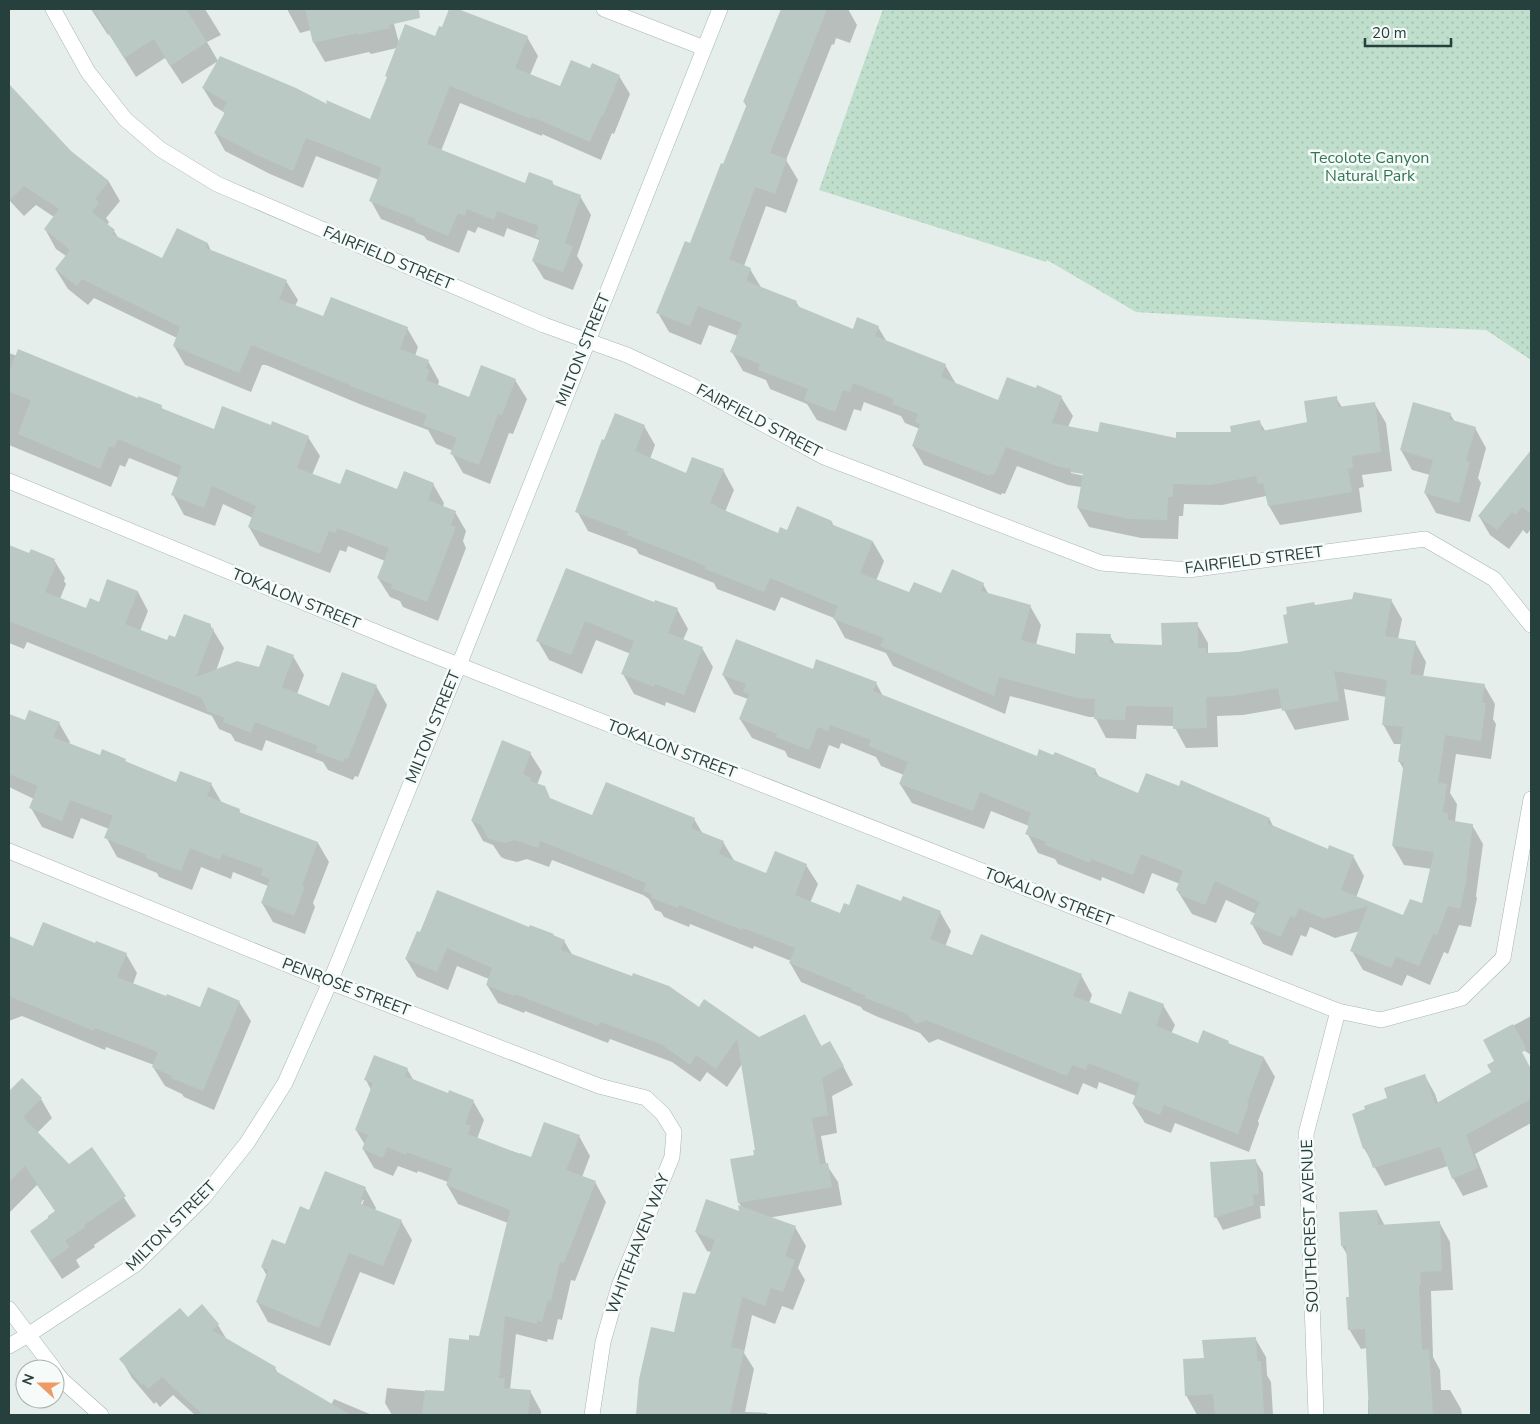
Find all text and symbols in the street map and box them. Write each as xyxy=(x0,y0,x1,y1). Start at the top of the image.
scale bar xyxy=(1365,15,1451,47)
text: 20 m xyxy=(1372,23,1407,43)
park label: Tecolote Canyon Natural Park xyxy=(1311,147,1429,187)
street label: FAIRFIELD STREET xyxy=(320,221,457,295)
street label: MILTON STREET xyxy=(550,290,616,410)
street label: FAIRFIELD STREET xyxy=(692,379,826,464)
street label: FAIRFIELD STREET xyxy=(1184,541,1325,579)
street label: TOKALON STREET xyxy=(228,563,364,635)
street label: MILTON STREET xyxy=(400,667,466,787)
street label: TOKALON STREET xyxy=(604,714,740,784)
street label: TOKALON STREET xyxy=(981,862,1117,932)
street label: PENROSE STREET xyxy=(279,952,414,1022)
street label: SOUTHCREST AVENUE xyxy=(1296,1139,1324,1313)
street label: WHITEHAVEN WAY xyxy=(601,1170,675,1318)
street label: MILTON STREET xyxy=(121,1176,221,1276)
north arrow xyxy=(15,1359,65,1409)
text: N xyxy=(18,1371,39,1388)

